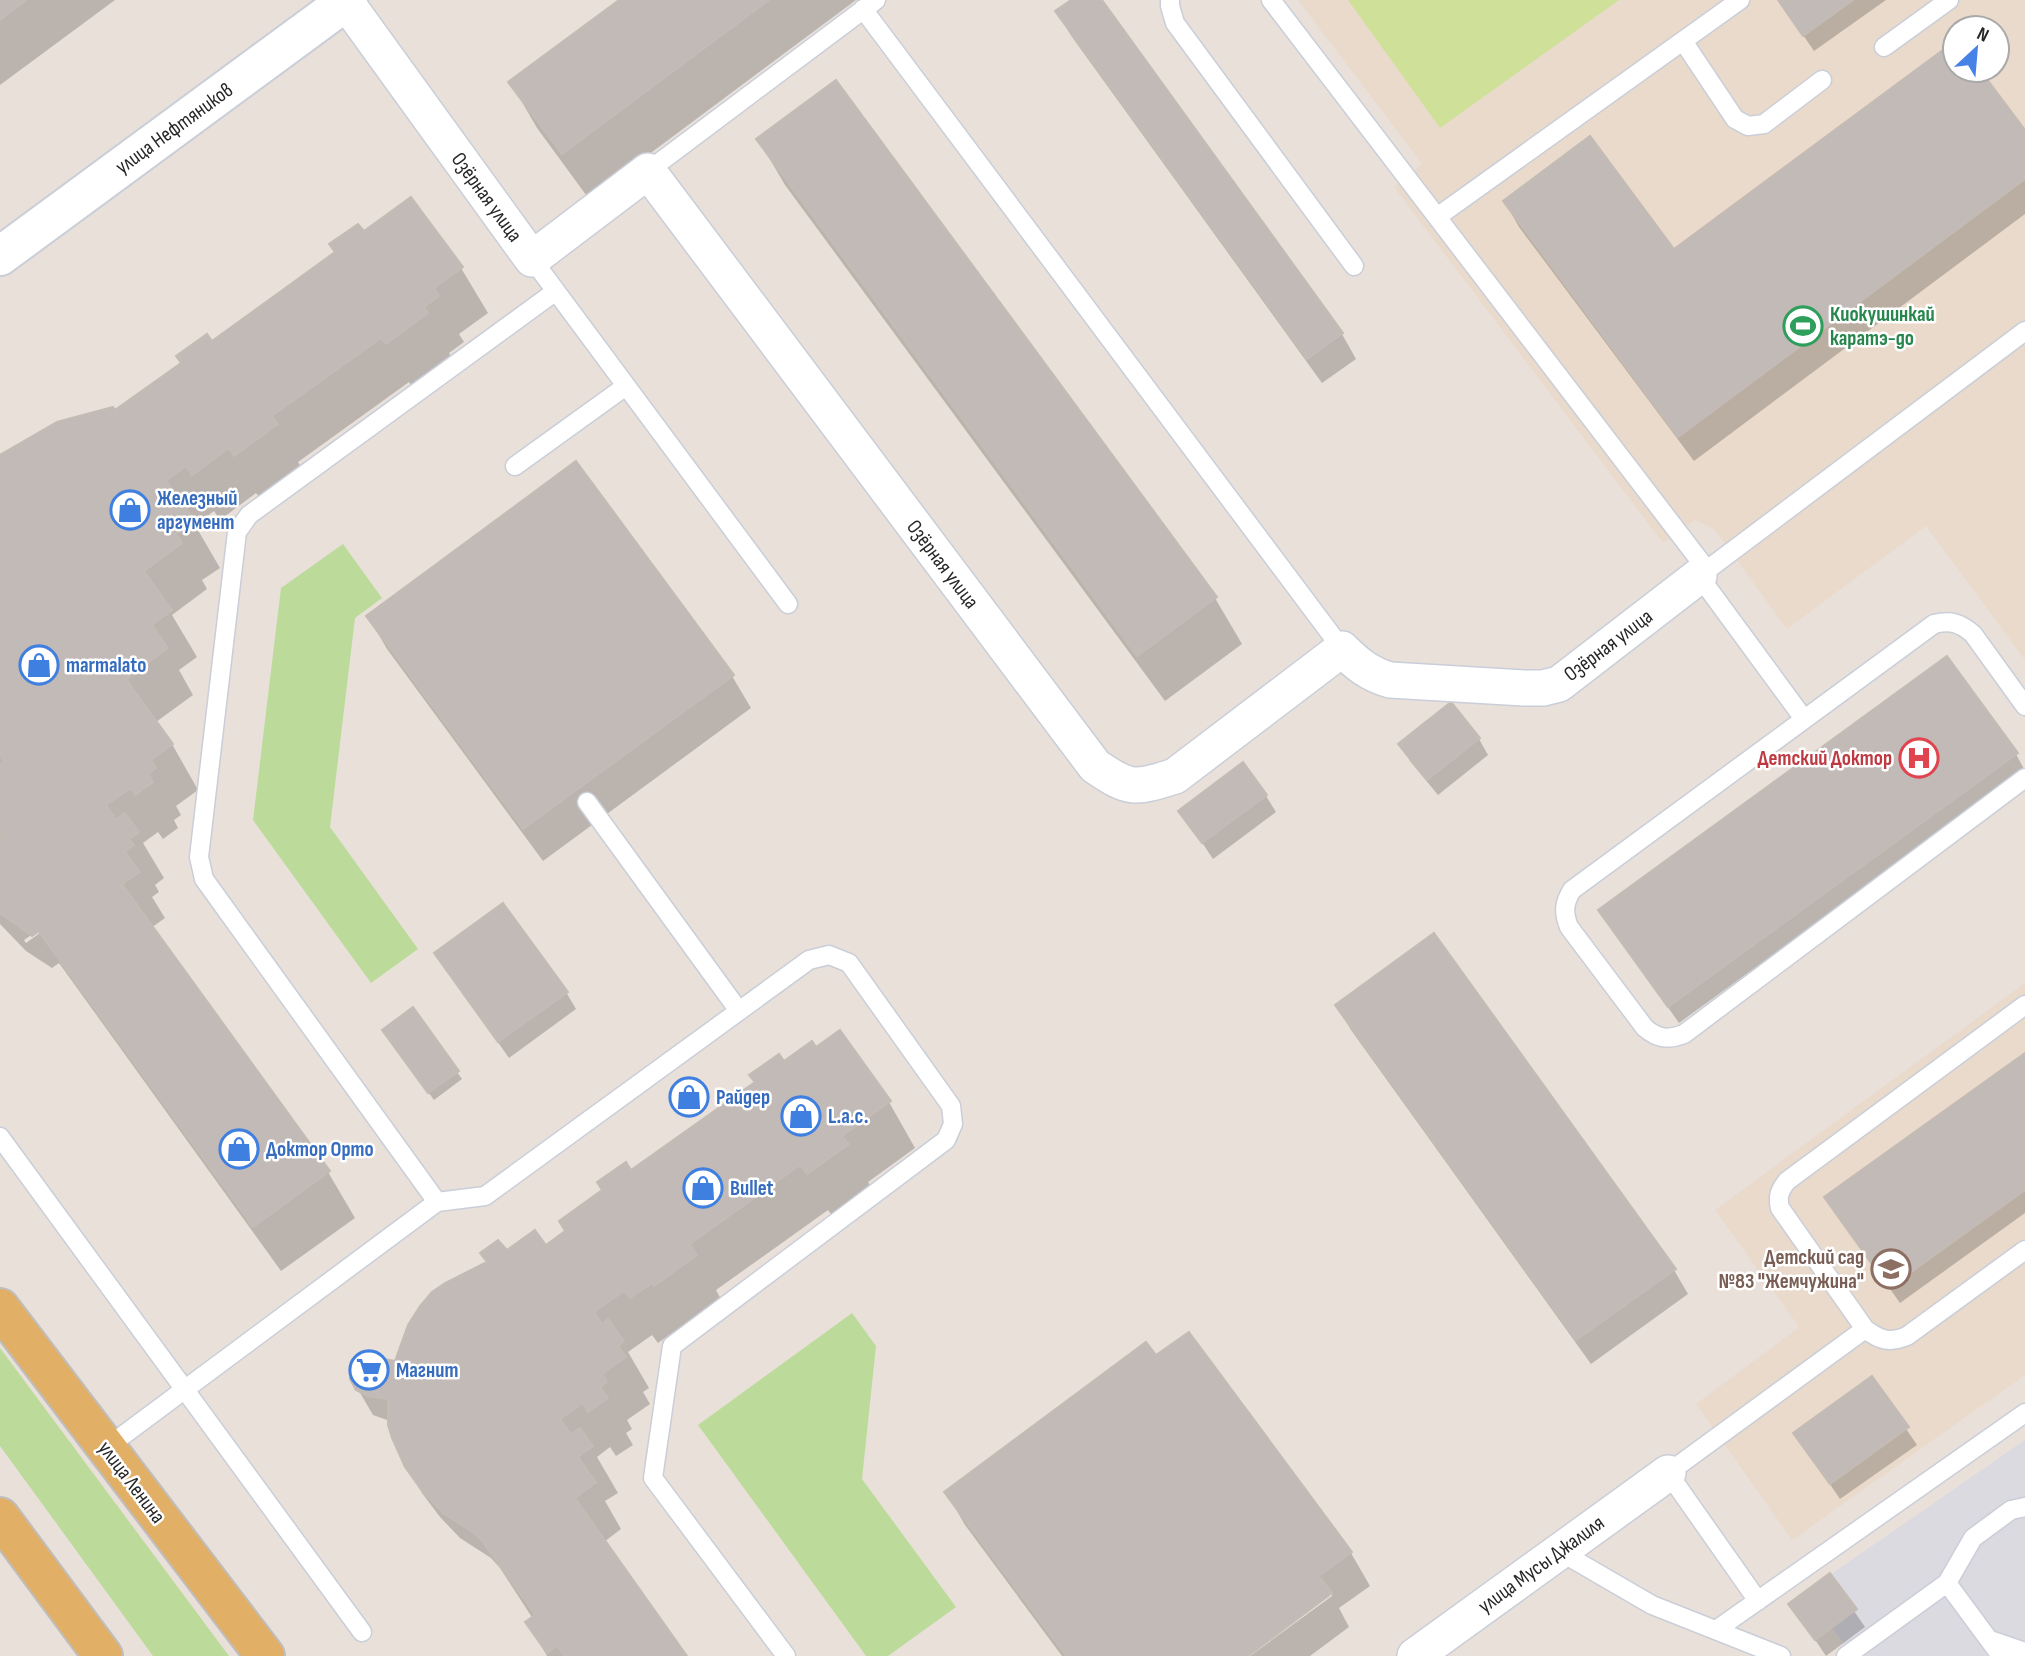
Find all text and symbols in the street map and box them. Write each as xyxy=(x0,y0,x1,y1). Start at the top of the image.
north arrow xyxy=(1941,14,2011,84)
text: N xyxy=(1973,23,1992,48)
street label: улица Нефтяников xyxy=(111,77,238,179)
street label: Озёрная улица xyxy=(446,148,527,247)
place label: Киокушинкай каратэ-до xyxy=(1830,302,1935,351)
sports icon: Киокушинкай каратэ-до xyxy=(1782,305,1824,347)
place label: Железный аргумент xyxy=(157,486,237,535)
shop icon: Железный аргумент xyxy=(109,489,151,531)
street label: Озёрная улица xyxy=(901,515,984,614)
street label: Озёрная улица xyxy=(1559,604,1658,687)
shop icon: marmalato xyxy=(18,644,60,686)
place label: marmalato xyxy=(66,653,146,678)
hospital icon: Детский Доктор xyxy=(1898,737,1940,779)
place label: Детский Доктор xyxy=(1757,746,1892,771)
shop icon: Райдер xyxy=(668,1076,710,1118)
place label: Райдер xyxy=(716,1085,770,1110)
shop icon: L.a.c. xyxy=(780,1095,822,1137)
place label: L.a.c. xyxy=(828,1104,868,1129)
shop icon: Доктор Орто xyxy=(218,1128,260,1170)
place label: Доктор Орто xyxy=(266,1137,374,1162)
shop icon: Bullet xyxy=(682,1167,724,1209)
place label: Bullet xyxy=(730,1176,774,1201)
place label: Детский сад №83 "Жемчужина" xyxy=(1719,1245,1864,1294)
school or university icon: Детский сад №83 "Жемчужина" xyxy=(1870,1248,1912,1290)
supermarket icon: Магнит xyxy=(348,1349,390,1391)
place label: Магнит xyxy=(396,1358,458,1383)
street label: улица Ленина xyxy=(93,1436,171,1528)
street label: улица Мусы Джалиля xyxy=(1473,1510,1609,1619)

